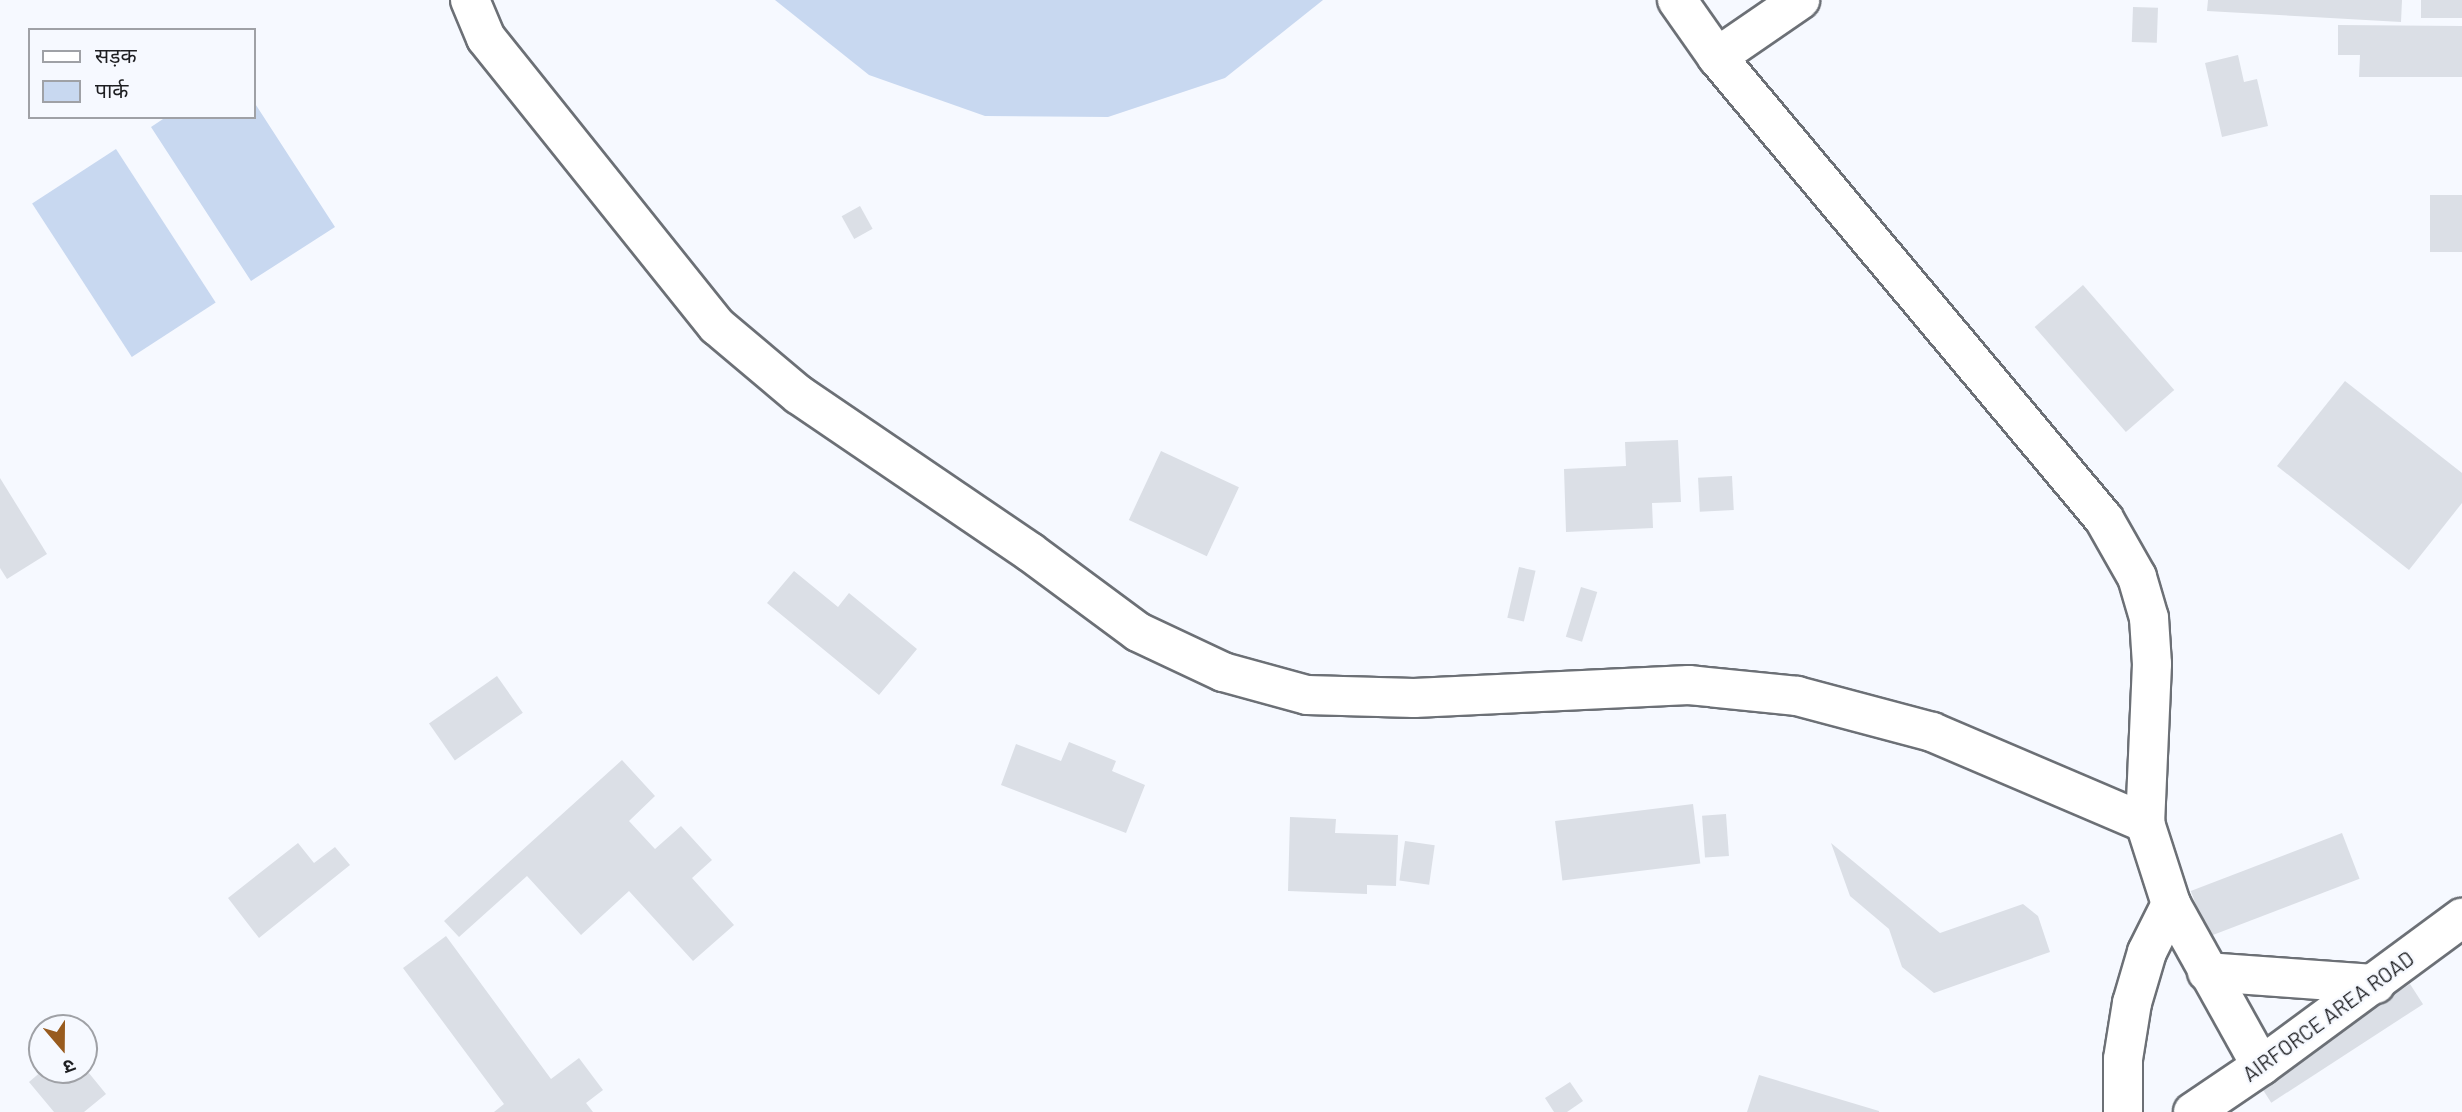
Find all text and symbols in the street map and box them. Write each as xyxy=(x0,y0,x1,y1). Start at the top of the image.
legend xyxy=(28,28,256,119)
text: सड़क xyxy=(95,42,137,67)
text: पार्क xyxy=(95,77,129,102)
street label: AIRFORCE AREA ROAD xyxy=(2238,945,2418,1087)
north arrow xyxy=(28,1014,98,1084)
text: उ xyxy=(61,1055,79,1080)

